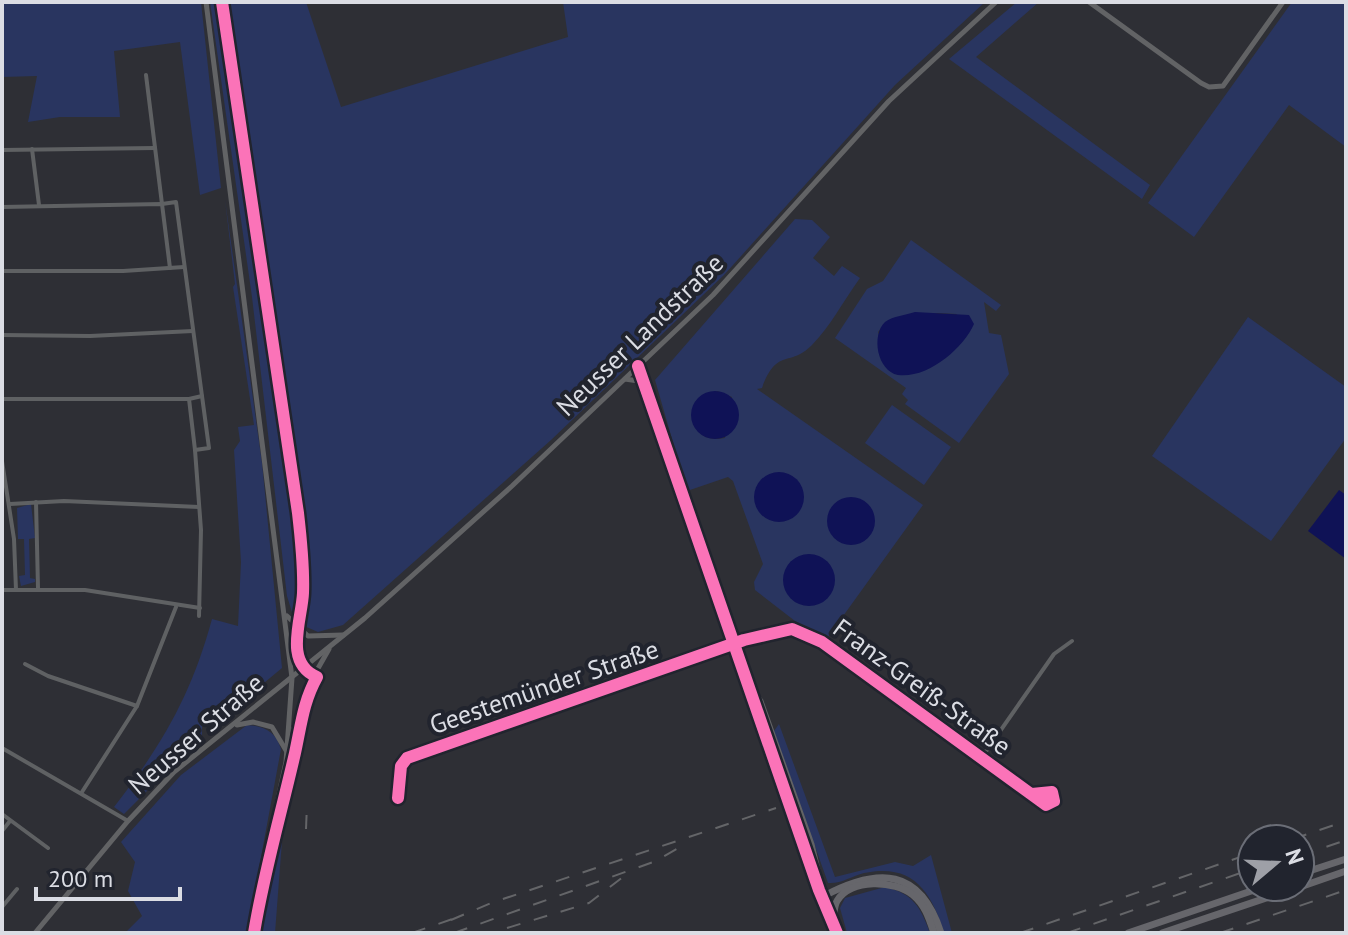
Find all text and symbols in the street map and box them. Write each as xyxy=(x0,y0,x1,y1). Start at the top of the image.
street label: Neusser Landstraße xyxy=(549,246,730,423)
street label: Franz-Greiß-Straße xyxy=(827,611,1018,762)
street label: Geestemünder Straße xyxy=(425,632,663,741)
street label: Neusser Straße xyxy=(121,666,270,801)
north arrow xyxy=(1236,823,1316,903)
text: N xyxy=(1279,845,1311,868)
scale bar xyxy=(36,851,180,901)
text: 200 m xyxy=(48,863,113,894)

